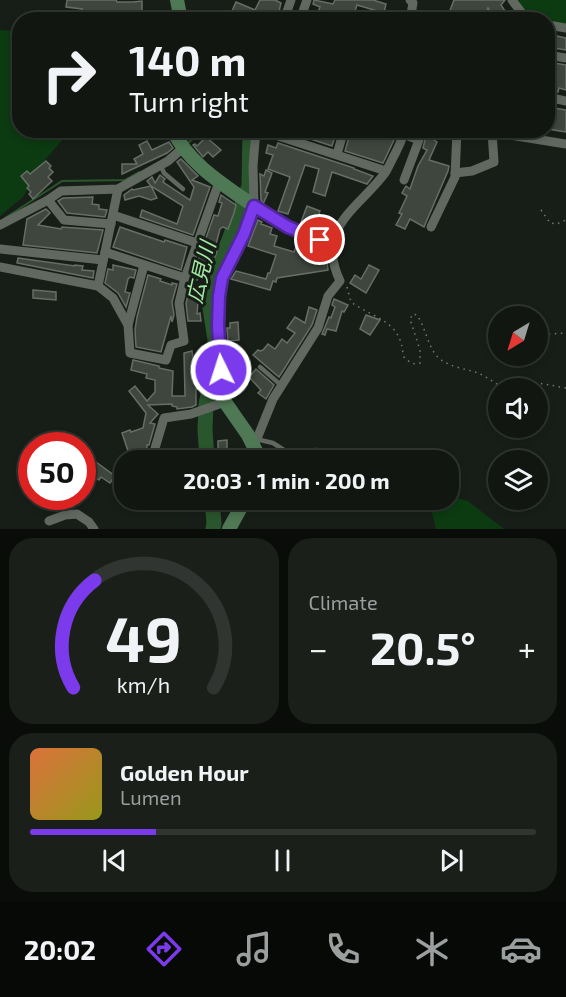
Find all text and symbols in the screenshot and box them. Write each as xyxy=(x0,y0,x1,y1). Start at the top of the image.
text: 140 m xyxy=(129,34,246,84)
icon: right xyxy=(30,36,108,114)
text: Turn right xyxy=(129,85,249,117)
pin xyxy=(294,214,345,265)
icon: arrive xyxy=(303,223,336,256)
water label: 広見川 xyxy=(181,237,220,306)
north arrow xyxy=(488,306,548,366)
map controls xyxy=(488,306,548,510)
position arrow xyxy=(189,338,253,402)
button: sound xyxy=(488,378,548,438)
speed limit sign: 50 xyxy=(18,432,96,510)
button: layers xyxy=(488,450,548,510)
text: 20:03 · 1 min · 200 m xyxy=(183,467,390,493)
text: Climate xyxy=(309,590,378,614)
text: 49 xyxy=(105,600,182,675)
text: 20.5° xyxy=(370,620,476,674)
text: − xyxy=(309,628,328,668)
text: + xyxy=(518,628,536,668)
text: km/h xyxy=(117,672,170,697)
text: Golden Hour xyxy=(120,759,249,785)
text: Lumen xyxy=(120,785,182,809)
icon: previous xyxy=(98,844,131,877)
icon: pause xyxy=(266,844,299,877)
icon: next xyxy=(435,844,468,877)
icon: directions xyxy=(143,928,185,970)
icon: music xyxy=(233,928,275,970)
icon: phone xyxy=(322,928,364,970)
icon: climate xyxy=(411,928,453,970)
icon: car xyxy=(500,928,542,970)
text: 20:02 xyxy=(24,933,96,965)

